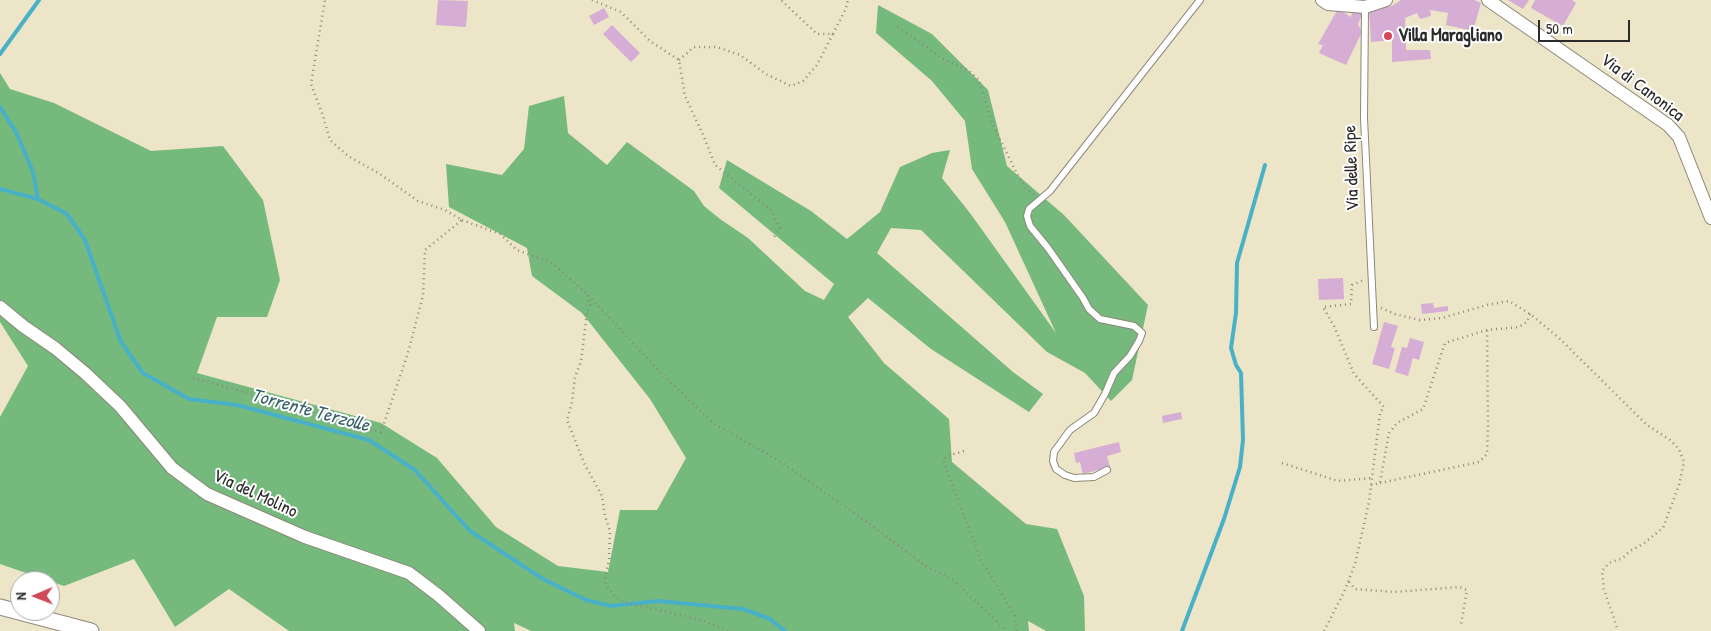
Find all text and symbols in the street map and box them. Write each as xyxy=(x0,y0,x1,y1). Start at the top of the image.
scale bar xyxy=(1541,10,1634,42)
text: 50 m xyxy=(1546,18,1573,39)
place label: Villa Maragliano xyxy=(1398,25,1502,47)
marker: Villa Maragliano xyxy=(1382,30,1394,42)
street label: Via di Canonica xyxy=(1596,50,1688,126)
street label: Via delle Ripe xyxy=(1340,125,1364,211)
water label: Torrente Terzolle xyxy=(249,384,371,438)
street label: Via del Molino xyxy=(209,465,301,523)
north arrow xyxy=(10,571,60,621)
text: N xyxy=(11,592,30,600)

